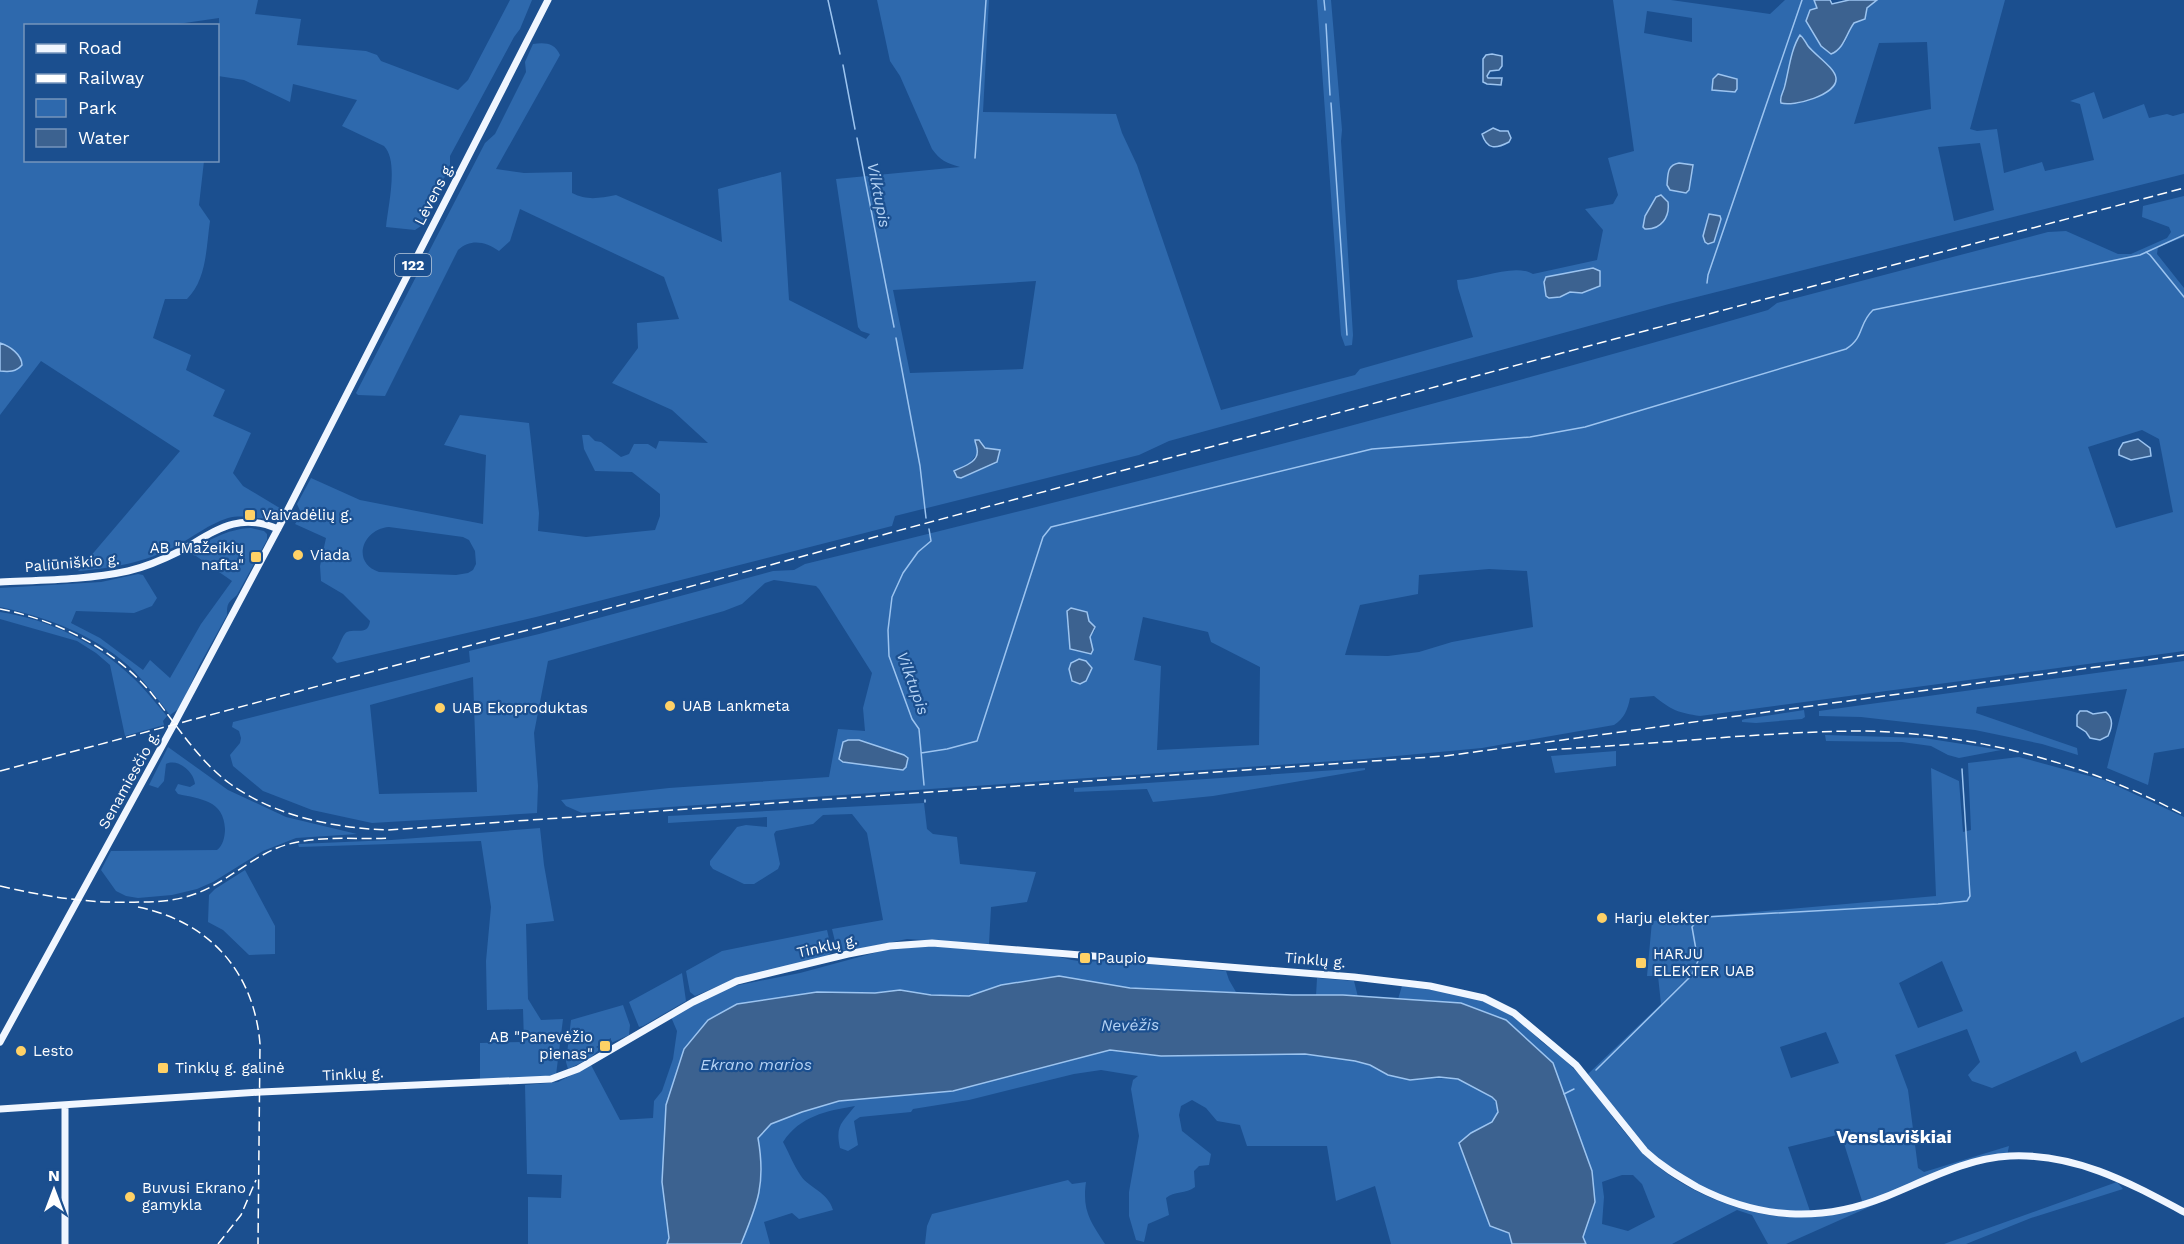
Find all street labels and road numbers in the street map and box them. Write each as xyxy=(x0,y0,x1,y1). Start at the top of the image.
street label: Lėvens g. xyxy=(411,160,457,228)
road number: 122 xyxy=(395,254,431,276)
street label: Paliūniškio g. xyxy=(24,550,120,576)
street label: Senamiesčio g. xyxy=(95,728,163,832)
street label: Tinklų g. xyxy=(795,930,859,962)
street label: Tinklų g. xyxy=(1284,948,1346,972)
street label: Tinklų g. xyxy=(322,1063,384,1085)

